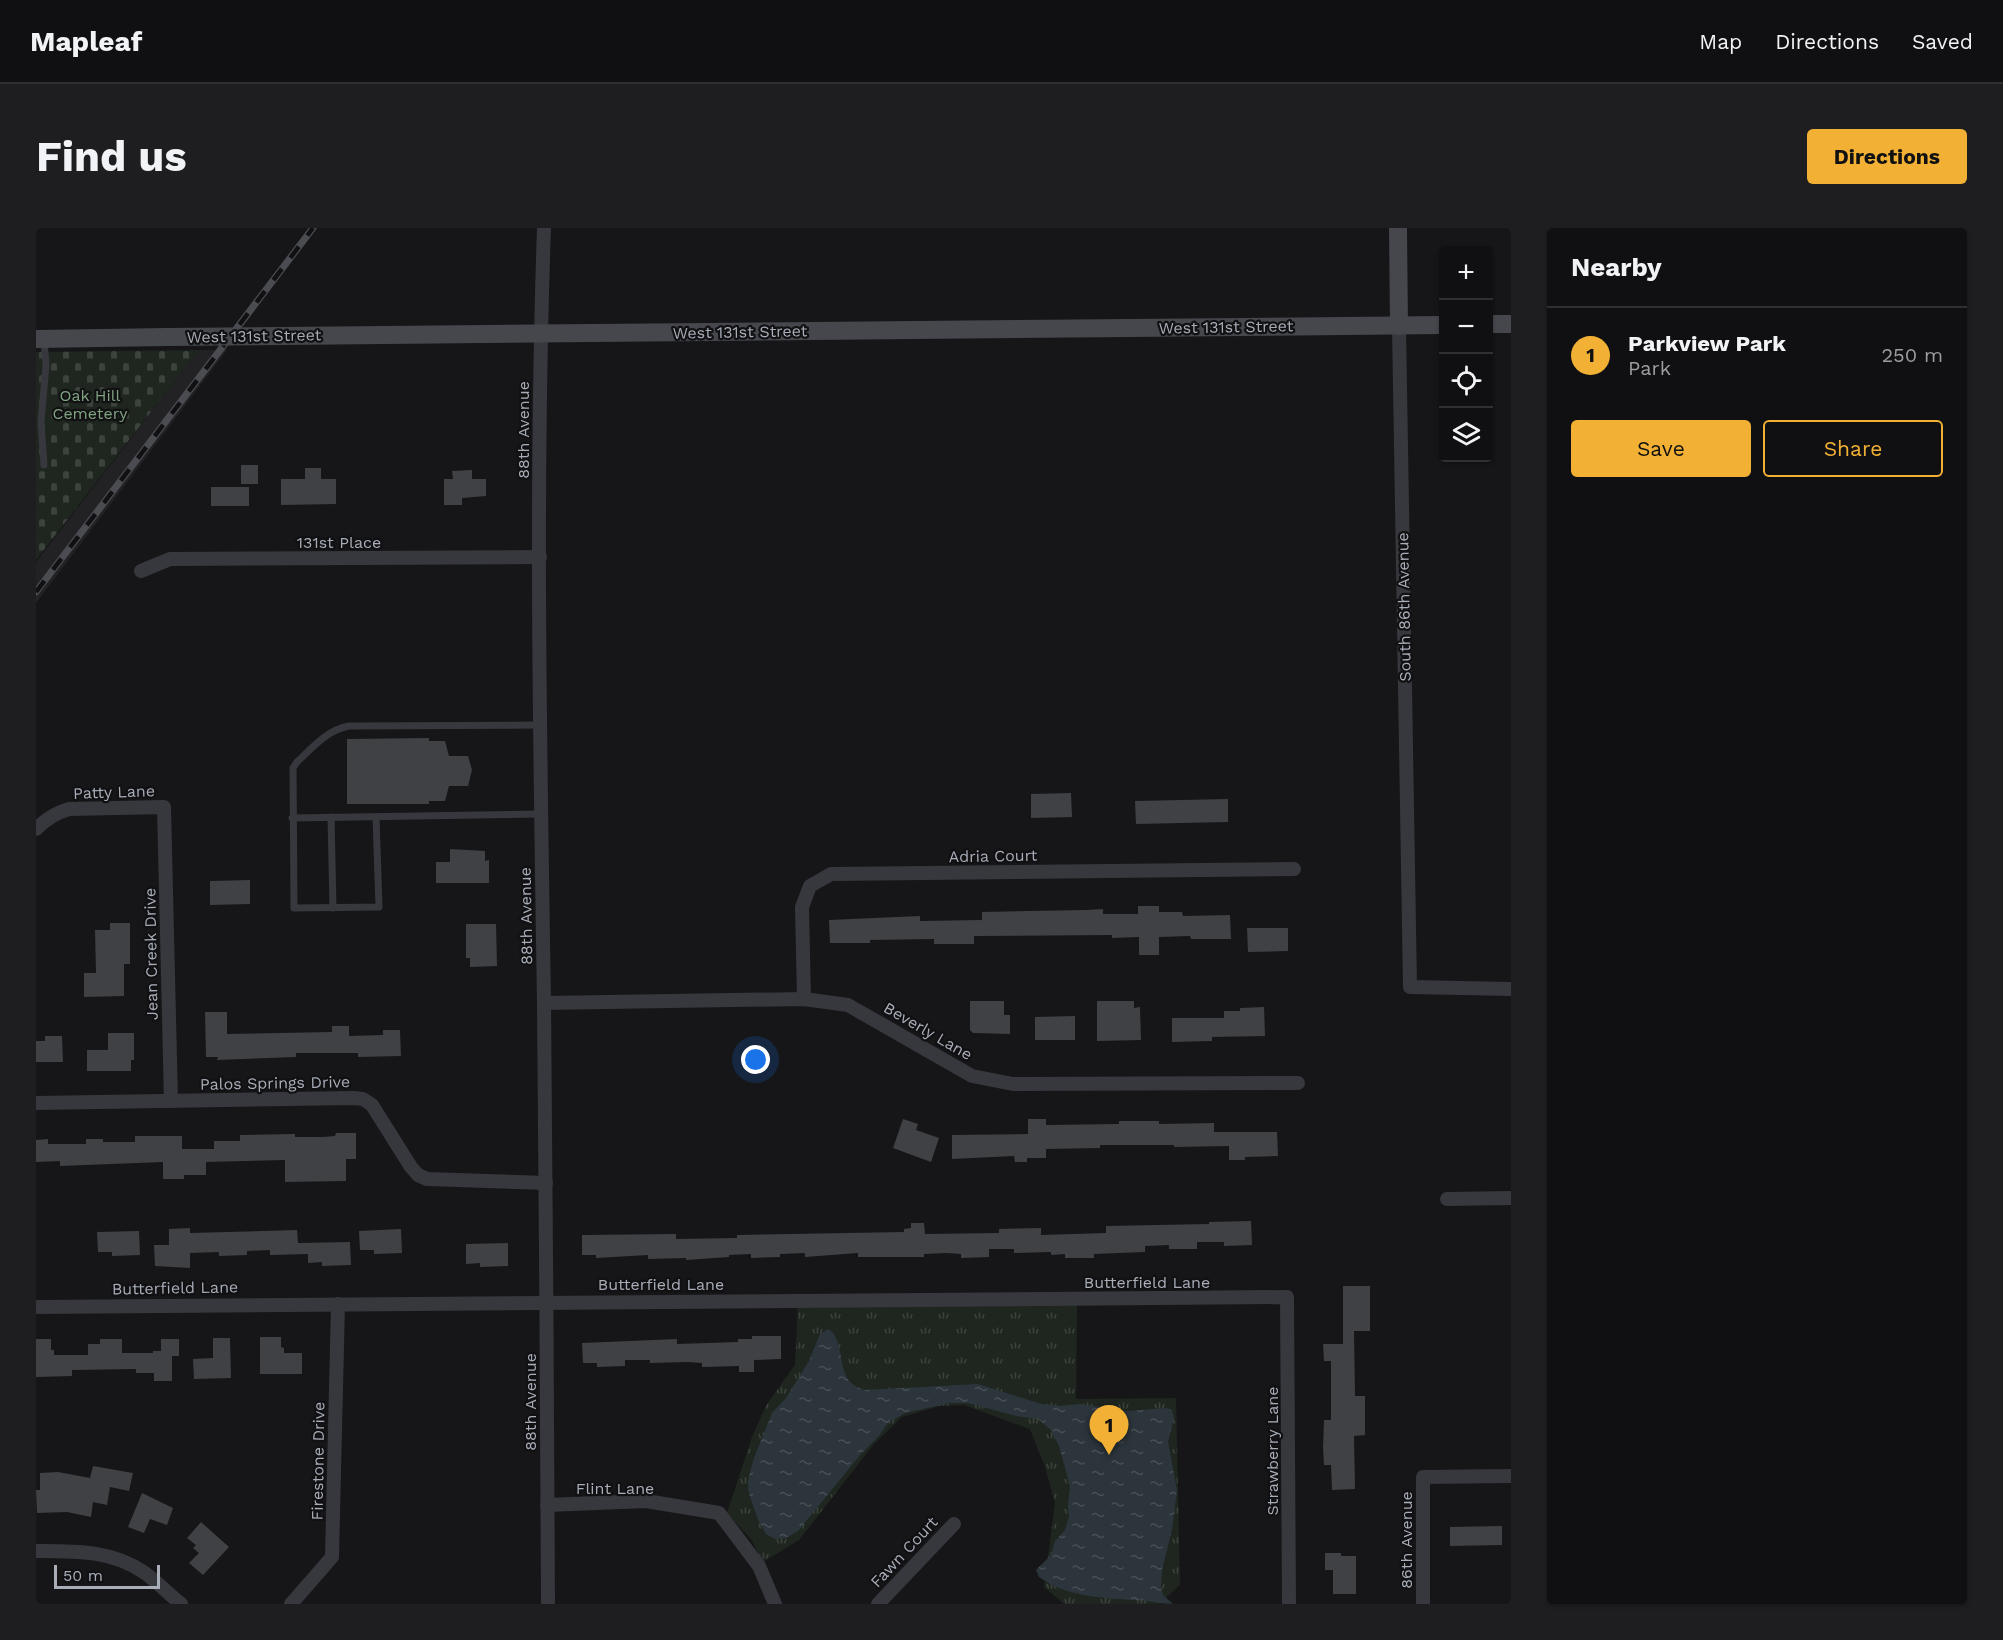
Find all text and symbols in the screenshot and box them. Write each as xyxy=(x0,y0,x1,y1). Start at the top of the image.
text: Mapleaf xyxy=(30,25,142,58)
text: Map xyxy=(1699,29,1742,54)
text: Directions xyxy=(1775,29,1879,54)
text: Saved xyxy=(1912,29,1973,54)
button: Directions xyxy=(1807,129,1967,184)
text: Find us xyxy=(36,132,187,181)
map controls xyxy=(1439,246,1493,462)
button: + xyxy=(1439,246,1493,300)
text: Nearby xyxy=(1571,252,1662,282)
button: − xyxy=(1439,300,1493,354)
street label: West 131st Street xyxy=(1158,316,1294,338)
street label: West 131st Street xyxy=(672,321,808,343)
street label: West 131st Street xyxy=(186,325,322,347)
text: Parkview Park xyxy=(1628,331,1786,356)
text: 1 xyxy=(1586,343,1595,367)
text: 250 m xyxy=(1881,343,1943,367)
button: locate xyxy=(1439,354,1493,408)
text: Park xyxy=(1628,356,1671,380)
street label: 88th Avenue xyxy=(514,381,533,479)
park label: Oak Hill Cemetery xyxy=(52,386,128,423)
button: layers xyxy=(1439,408,1493,462)
button: Save xyxy=(1571,420,1751,477)
button: Share xyxy=(1763,420,1943,477)
street label: South 86th Avenue xyxy=(1393,532,1415,682)
street label: 131st Place xyxy=(297,533,381,552)
street label: Patty Lane xyxy=(73,781,155,803)
street label: Adria Court xyxy=(949,846,1038,866)
street label: 88th Avenue xyxy=(516,867,536,965)
street label: Jean Creek Drive xyxy=(140,888,162,1020)
street label: Beverly Lane xyxy=(880,998,976,1064)
your location xyxy=(741,1045,770,1074)
street label: Palos Springs Drive xyxy=(200,1072,350,1094)
street label: Butterfield Lane xyxy=(1084,1273,1210,1292)
street label: Butterfield Lane xyxy=(598,1275,724,1294)
street label: Butterfield Lane xyxy=(112,1277,238,1299)
street label: 88th Avenue xyxy=(521,1353,540,1451)
street label: Strawberry Lane xyxy=(1263,1387,1282,1515)
street label: Firestone Drive xyxy=(307,1402,329,1520)
pin: 1 xyxy=(1090,1406,1128,1455)
street label: Flint Lane xyxy=(576,1479,654,1498)
street label: 86th Avenue xyxy=(1397,1491,1416,1589)
street label: Fawn Court xyxy=(866,1512,942,1591)
scale bar xyxy=(54,1562,160,1590)
text: 50 m xyxy=(63,1566,103,1585)

